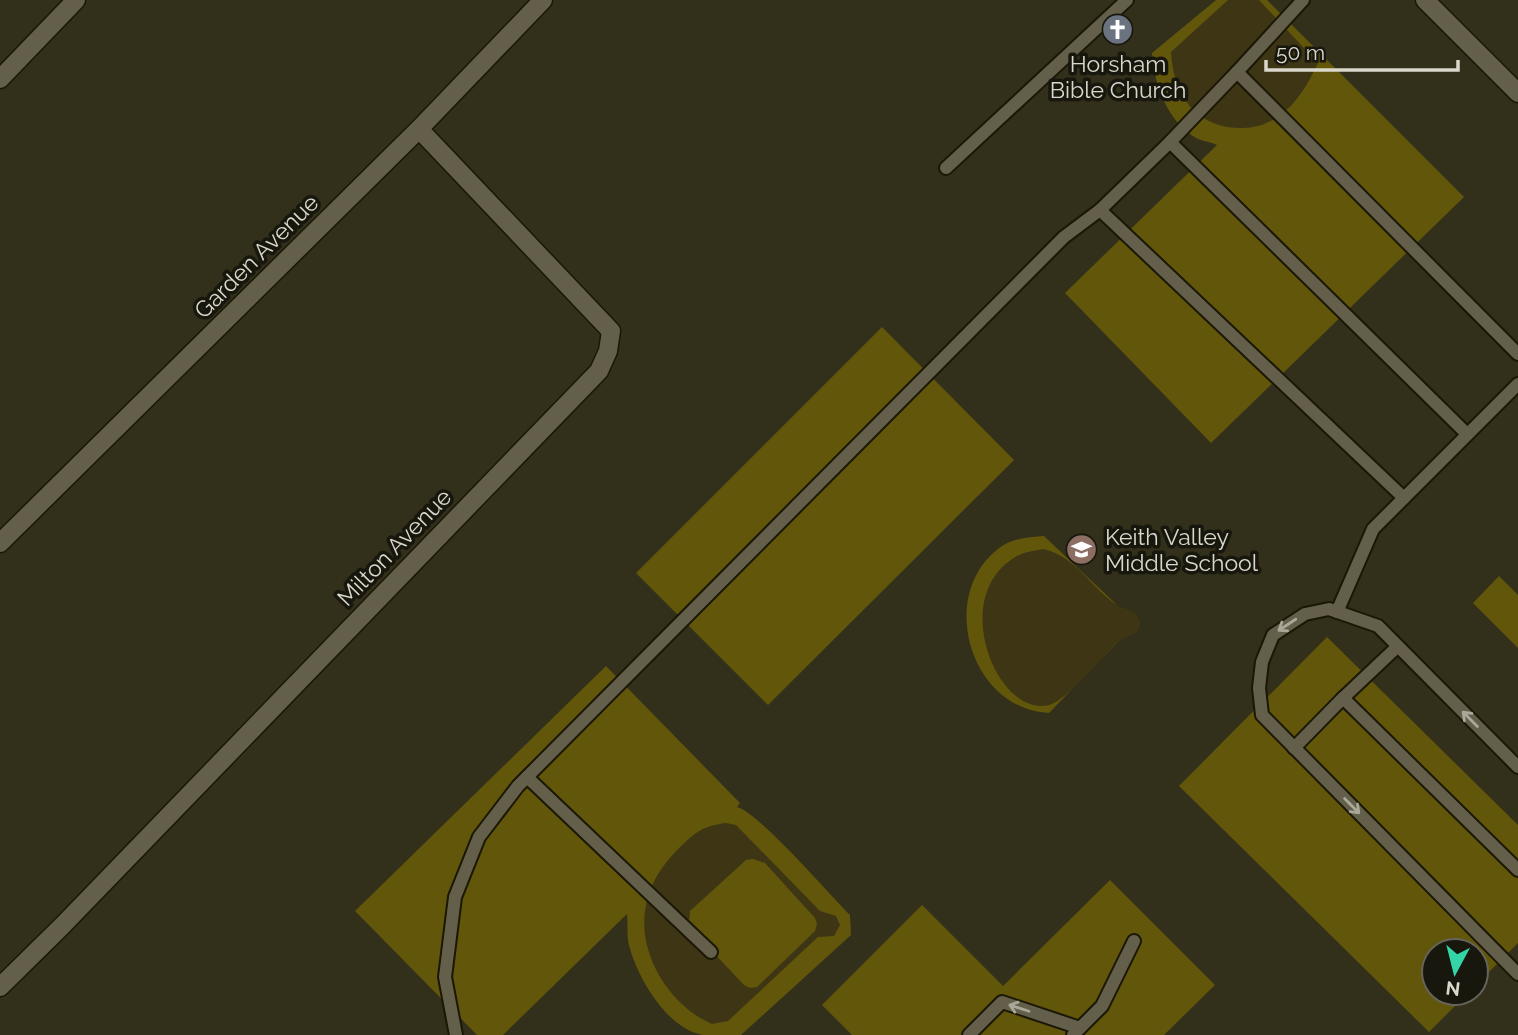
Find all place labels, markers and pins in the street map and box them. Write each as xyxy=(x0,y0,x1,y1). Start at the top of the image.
church icon: Horsham Bible Church xyxy=(1101,12,1135,46)
place label: Horsham Bible Church xyxy=(1050,50,1186,103)
place label: Keith Valley Middle School xyxy=(1105,523,1259,576)
school or university icon: Keith Valley Middle School xyxy=(1065,532,1099,566)

